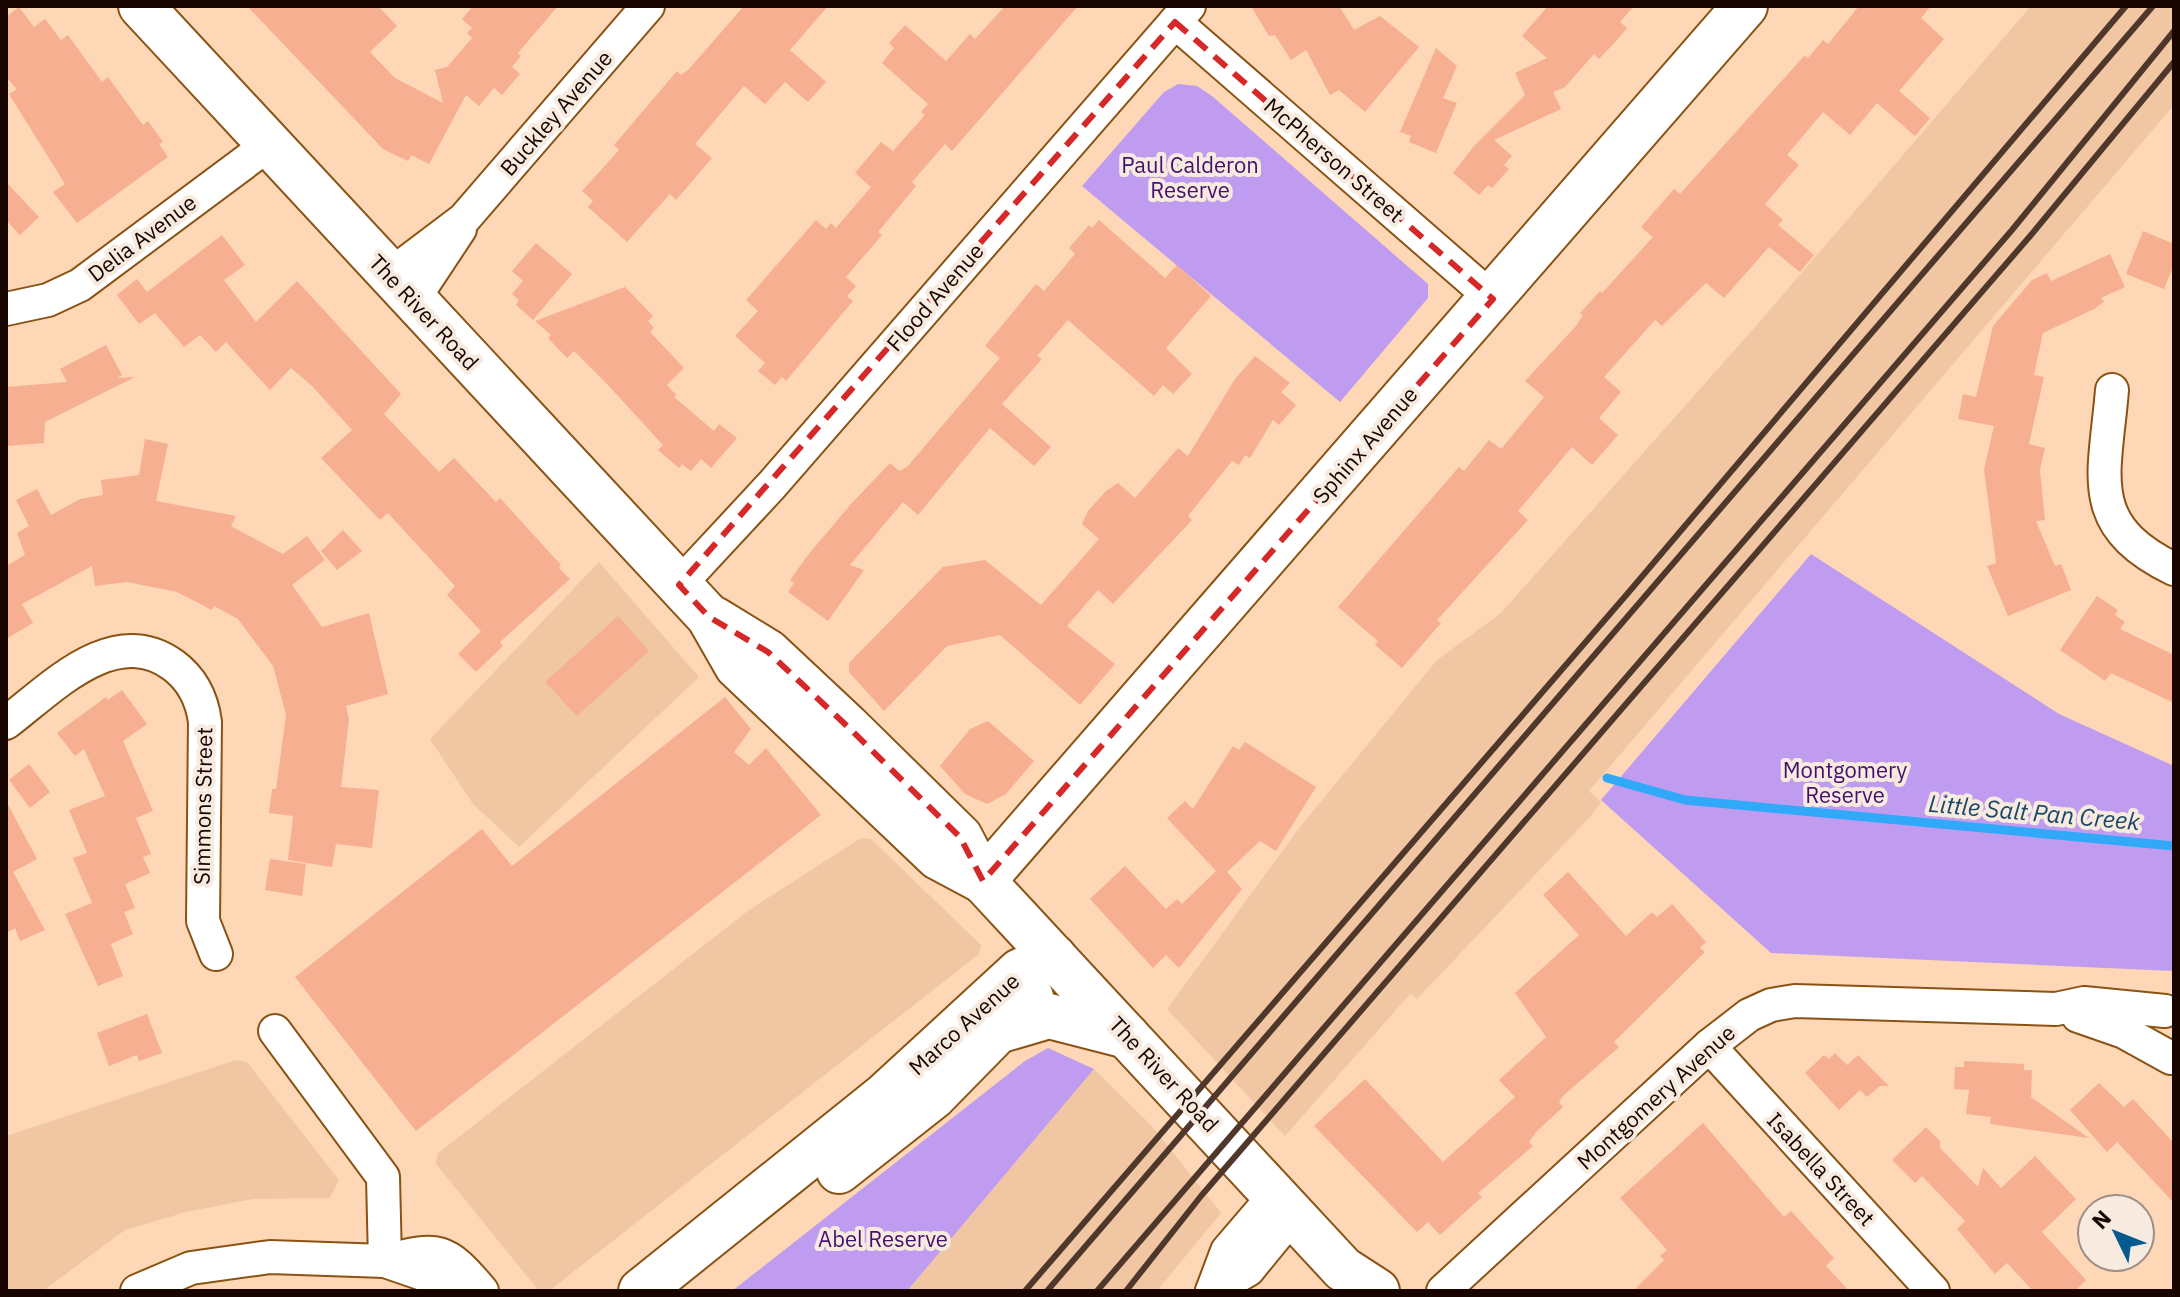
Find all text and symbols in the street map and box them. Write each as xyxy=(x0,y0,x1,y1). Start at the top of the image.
street label: Buckley Avenue xyxy=(493,44,618,181)
street label: McPherson Street xyxy=(1258,91,1410,228)
park label: Paul Calderon Reserve xyxy=(1121,150,1259,204)
street label: Delia Avenue xyxy=(82,187,202,288)
street label: Flood Avenue xyxy=(880,236,990,357)
street label: The River Road xyxy=(363,247,486,376)
street label: Sphinx Avenue xyxy=(1306,380,1423,509)
street label: Simmons Street xyxy=(187,727,218,885)
park label: Montgomery Reserve xyxy=(1783,755,1907,809)
water label: Little Salt Pan Creek xyxy=(1927,787,2142,837)
street label: Marco Avenue xyxy=(902,966,1025,1081)
street label: The River Road xyxy=(1103,1009,1226,1138)
street label: Montgomery Avenue xyxy=(1570,1018,1741,1175)
street label: Isabella Street xyxy=(1761,1106,1882,1232)
north arrow xyxy=(2076,1193,2156,1273)
text: N xyxy=(2085,1203,2117,1235)
park label: Abel Reserve xyxy=(818,1224,948,1253)

